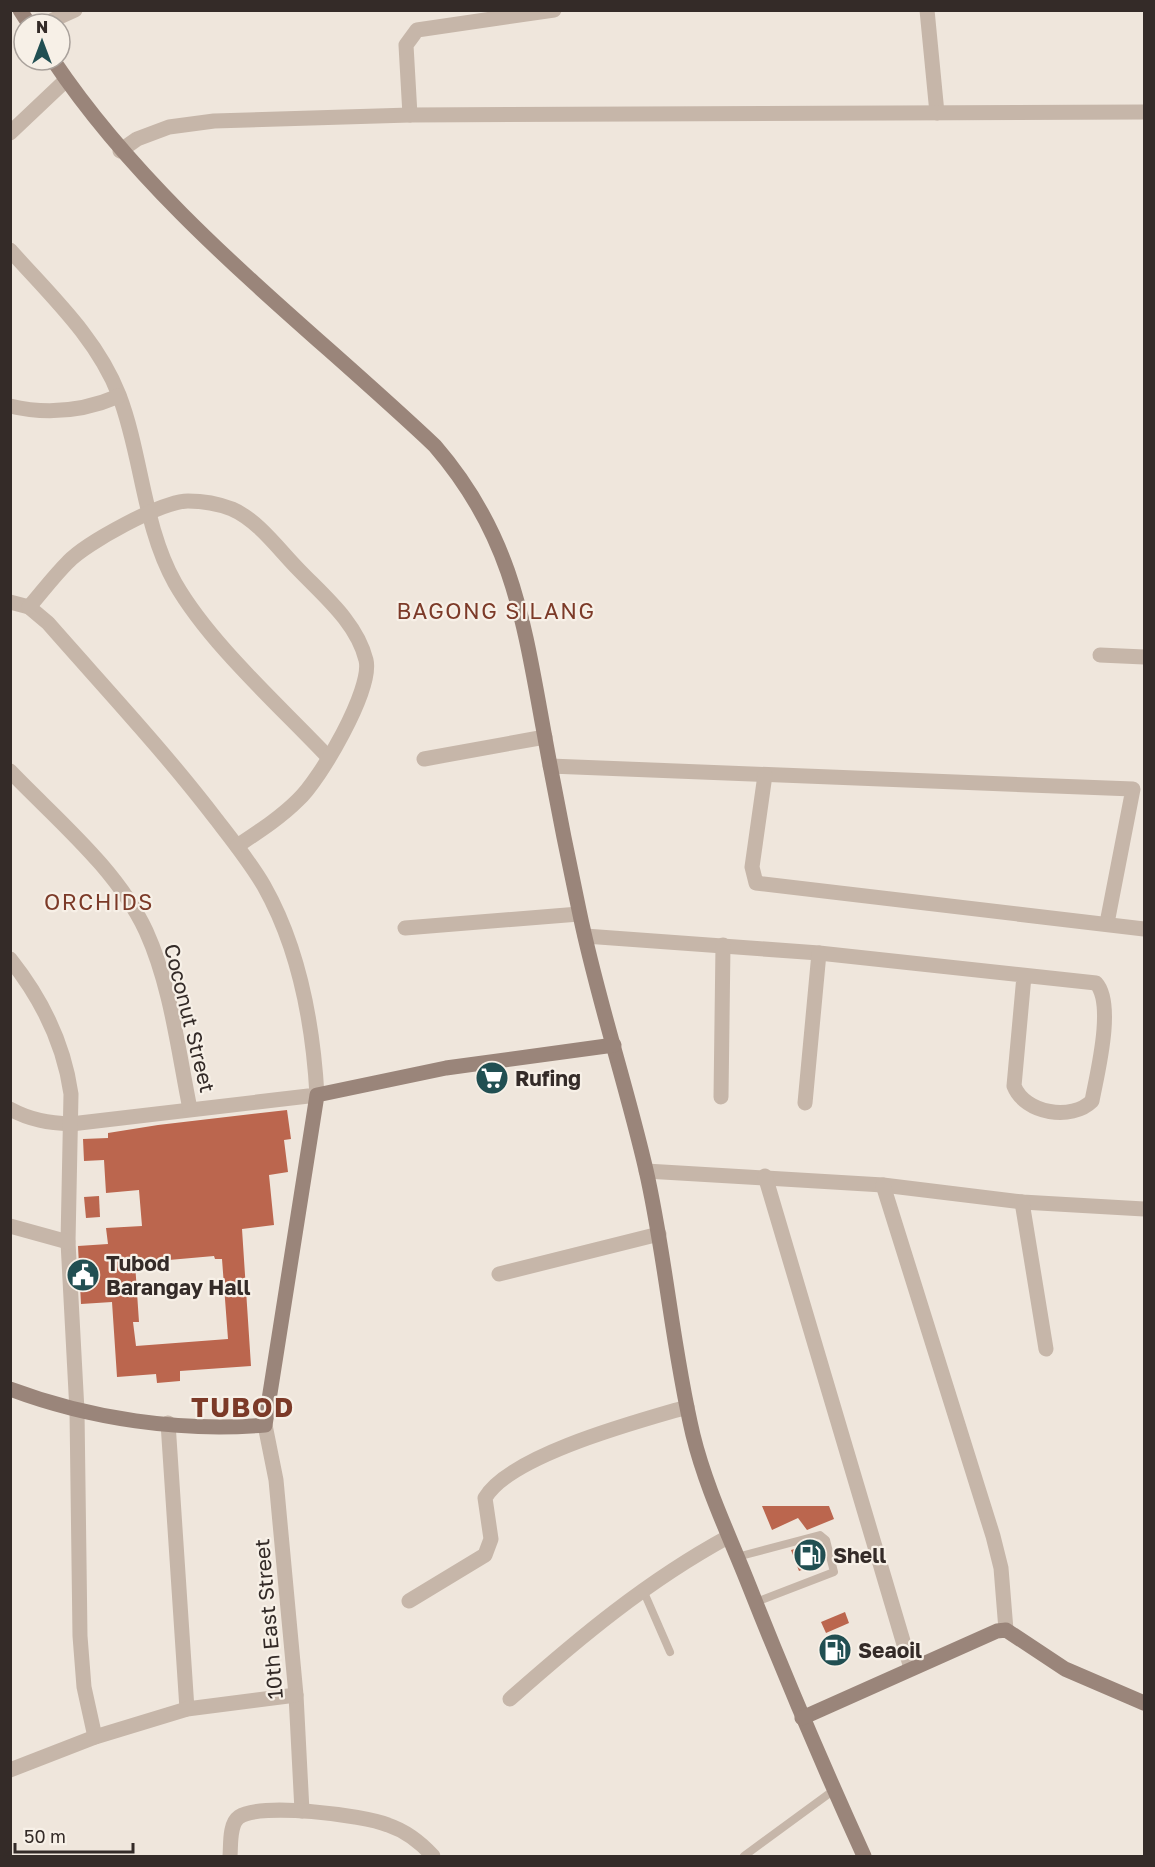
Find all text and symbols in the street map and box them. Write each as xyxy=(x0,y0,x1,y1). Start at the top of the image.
north arrow xyxy=(12,12,72,72)
text: N xyxy=(36,17,48,37)
district label: BAGONG SILANG xyxy=(397,597,595,624)
district label: ORCHIDS xyxy=(44,888,154,915)
street label: Coconut Street xyxy=(159,941,221,1095)
supermarket icon: Rufing xyxy=(474,1060,510,1096)
place label: Rufing xyxy=(515,1065,581,1091)
place label: Tubod Barangay Hall xyxy=(106,1250,251,1300)
public building icon: Tubod Barangay Hall xyxy=(65,1257,101,1293)
district label: TUBOD xyxy=(191,1391,295,1423)
fuel station icon: Shell xyxy=(792,1537,828,1573)
street label: 10th East Street xyxy=(248,1538,288,1700)
place label: Shell xyxy=(833,1542,886,1568)
fuel station icon: Seaoil xyxy=(817,1632,853,1668)
place label: Seaoil xyxy=(858,1637,922,1663)
scale bar xyxy=(15,1816,134,1854)
text: 50 m xyxy=(24,1825,66,1847)

